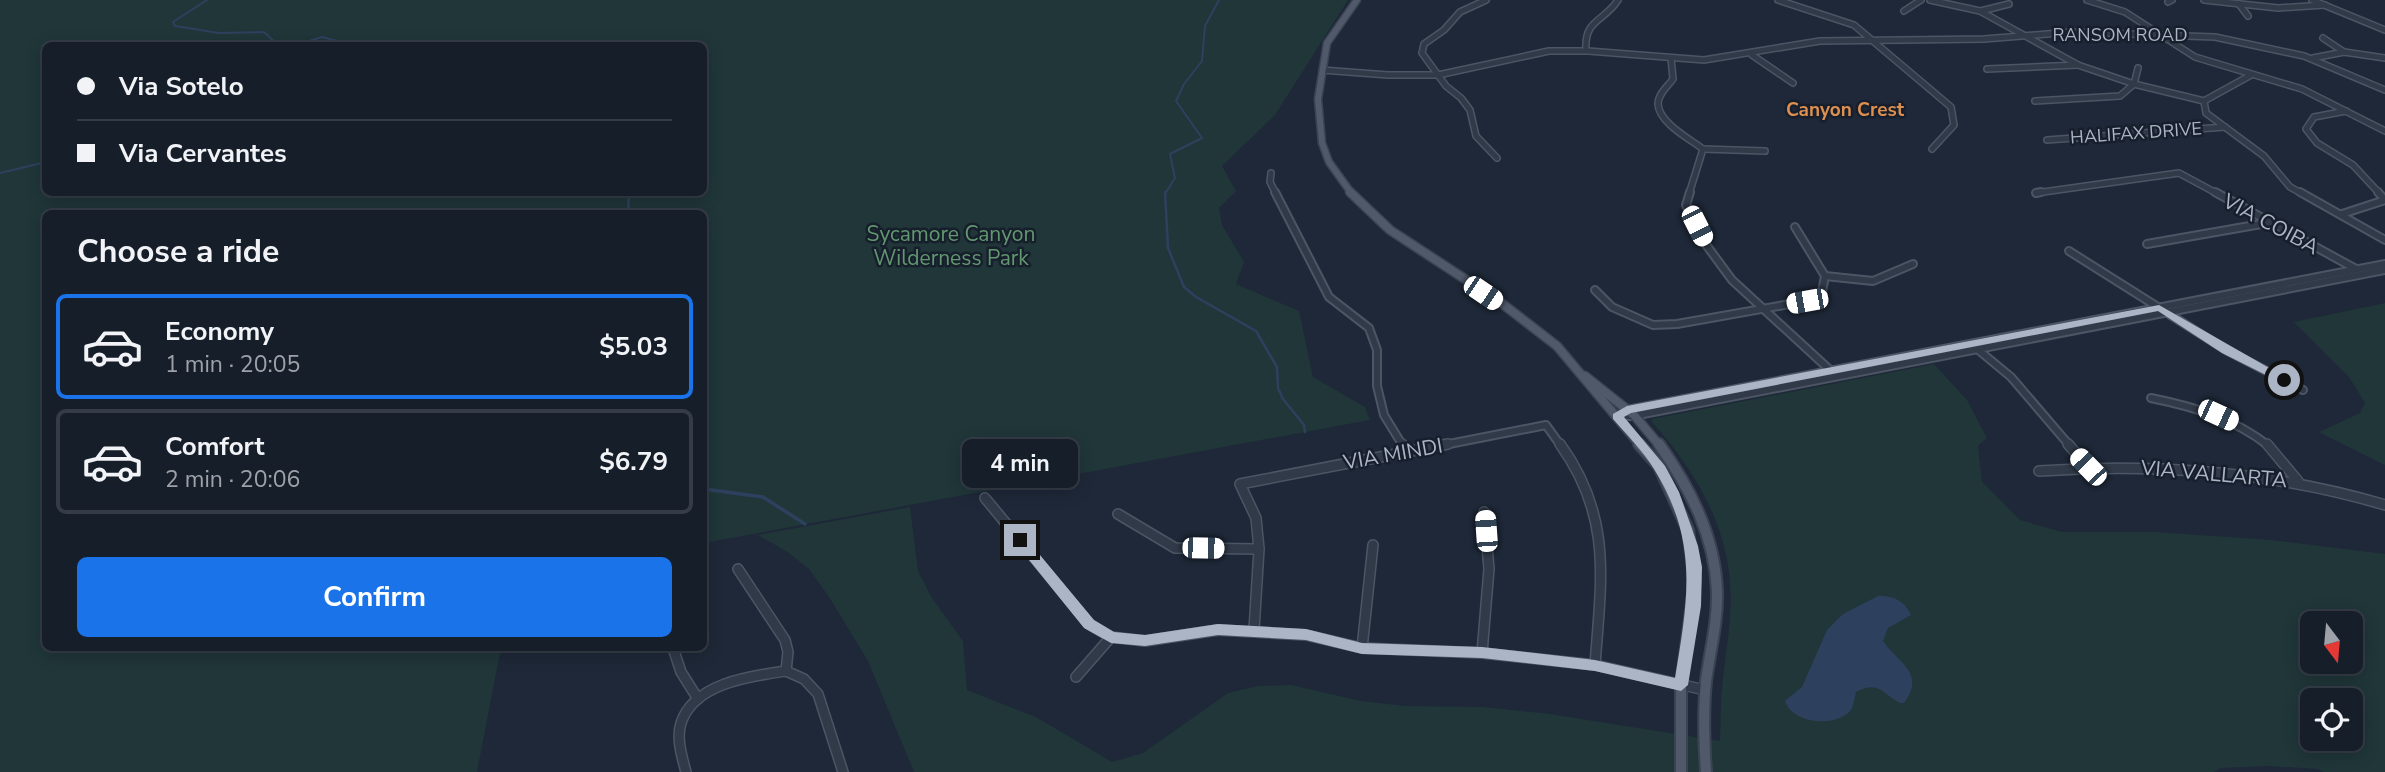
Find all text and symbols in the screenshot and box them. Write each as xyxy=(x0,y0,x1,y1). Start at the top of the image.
street label: RANSOM ROAD xyxy=(2052,23,2188,47)
text: Via Sotelo xyxy=(119,69,244,104)
district label: Canyon Crest xyxy=(1786,97,1905,123)
street label: HALIFAX DRIVE xyxy=(2069,116,2203,150)
text: Via Cervantes xyxy=(119,136,287,171)
street label: VIA COIBA xyxy=(2217,187,2324,261)
car xyxy=(1679,203,1716,249)
park label: Sycamore Canyon Wilderness Park xyxy=(867,220,1035,272)
text: Choose a ride xyxy=(77,230,279,273)
car xyxy=(1460,273,1507,313)
car xyxy=(1785,287,1830,315)
text: Economy xyxy=(165,314,274,349)
icon: car xyxy=(81,315,144,378)
text: $5.03 xyxy=(599,329,668,364)
text: 1 min · 20:05 xyxy=(165,349,300,380)
route start xyxy=(2268,364,2300,396)
car xyxy=(2195,397,2242,433)
text: Comfort xyxy=(165,429,265,464)
icon: car xyxy=(81,430,144,493)
street label: VIA MINDI xyxy=(1340,431,1445,477)
callout: 4 min xyxy=(962,438,1078,488)
text: $6.79 xyxy=(599,444,668,479)
car xyxy=(2066,445,2111,489)
text: 4 min xyxy=(990,448,1050,479)
street label: VIA VALLARTA xyxy=(2139,454,2288,494)
text: 2 min · 20:06 xyxy=(165,464,300,495)
car xyxy=(1475,509,1498,553)
route end xyxy=(1004,524,1036,556)
car xyxy=(1182,537,1225,559)
button: Confirm xyxy=(77,557,672,637)
north arrow xyxy=(2300,611,2362,674)
map controls xyxy=(2300,611,2363,751)
button: locate xyxy=(2300,688,2363,751)

